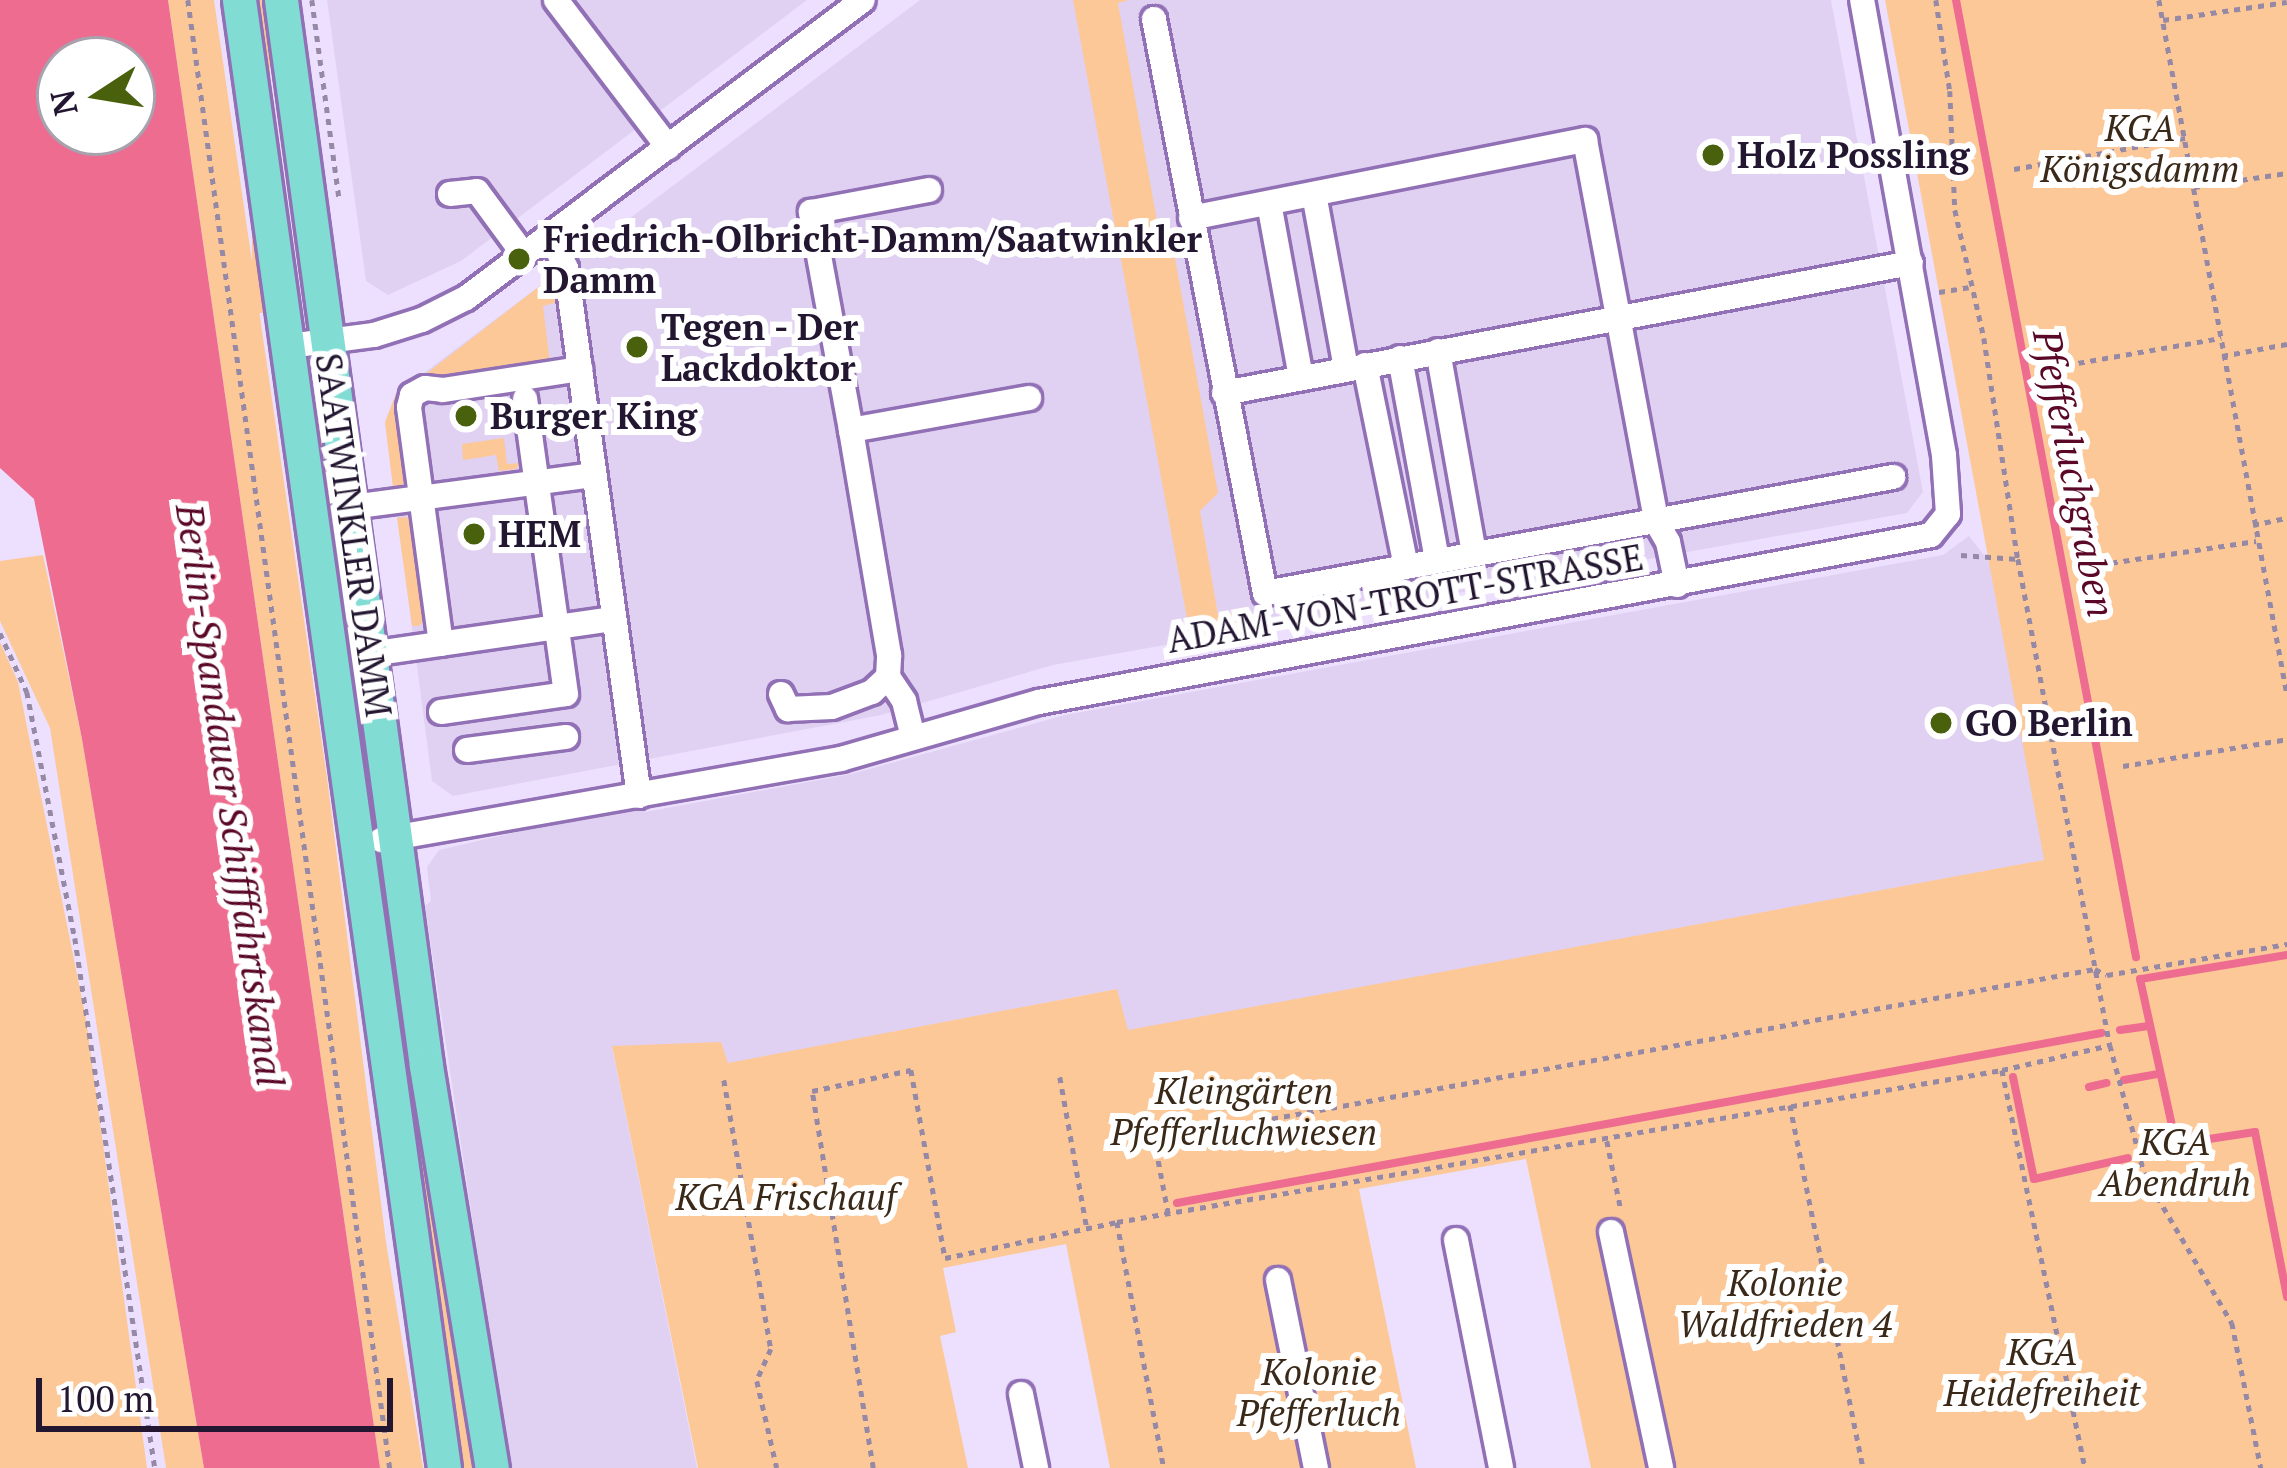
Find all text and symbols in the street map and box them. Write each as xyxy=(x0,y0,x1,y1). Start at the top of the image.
north arrow xyxy=(36,36,156,156)
text: N xyxy=(40,86,87,120)
park label: KGA Königsdamm xyxy=(2040,105,2240,190)
place label: Holz Possling xyxy=(1737,133,1970,177)
marker: Holz Possling xyxy=(1700,142,1726,168)
place label: Friedrich-Olbricht-Damm/Saatwinkler Damm xyxy=(543,216,1202,301)
marker: Friedrich-Olbricht-Damm/Saatwinkler Damm xyxy=(506,246,532,272)
place label: Tegen - Der Lackdoktor xyxy=(661,304,861,389)
water label: Pfefferluchgraben xyxy=(2024,325,2126,621)
marker: Tegen - Der Lackdoktor xyxy=(624,334,650,360)
street label: SAATWINKLER DAMM xyxy=(307,350,401,720)
place label: Burger King xyxy=(490,394,697,438)
marker: Burger King xyxy=(453,403,479,429)
water label: Berlin-Spandauer Schifffahrtskanal xyxy=(167,501,295,1089)
place label: HEM xyxy=(498,512,581,556)
marker: HEM xyxy=(461,521,487,547)
street label: ADAM-VON-TROTT-STRASSE xyxy=(1164,535,1646,661)
place label: GO Berlin xyxy=(1965,701,2133,745)
marker: GO Berlin xyxy=(1928,710,1954,736)
park label: Kleingärten Pfefferluchwiesen xyxy=(1111,1068,1377,1153)
park label: KGA Abendruh xyxy=(2099,1119,2251,1204)
park label: KGA Frischauf xyxy=(675,1175,897,1219)
park label: Kolonie Waldfrieden 4 xyxy=(1678,1260,1892,1345)
park label: KGA Heidefreiheit xyxy=(1944,1329,2140,1414)
park label: Kolonie Pfefferluch xyxy=(1237,1349,1401,1434)
scale bar xyxy=(42,1354,399,1428)
text: 100 m xyxy=(57,1375,154,1422)

